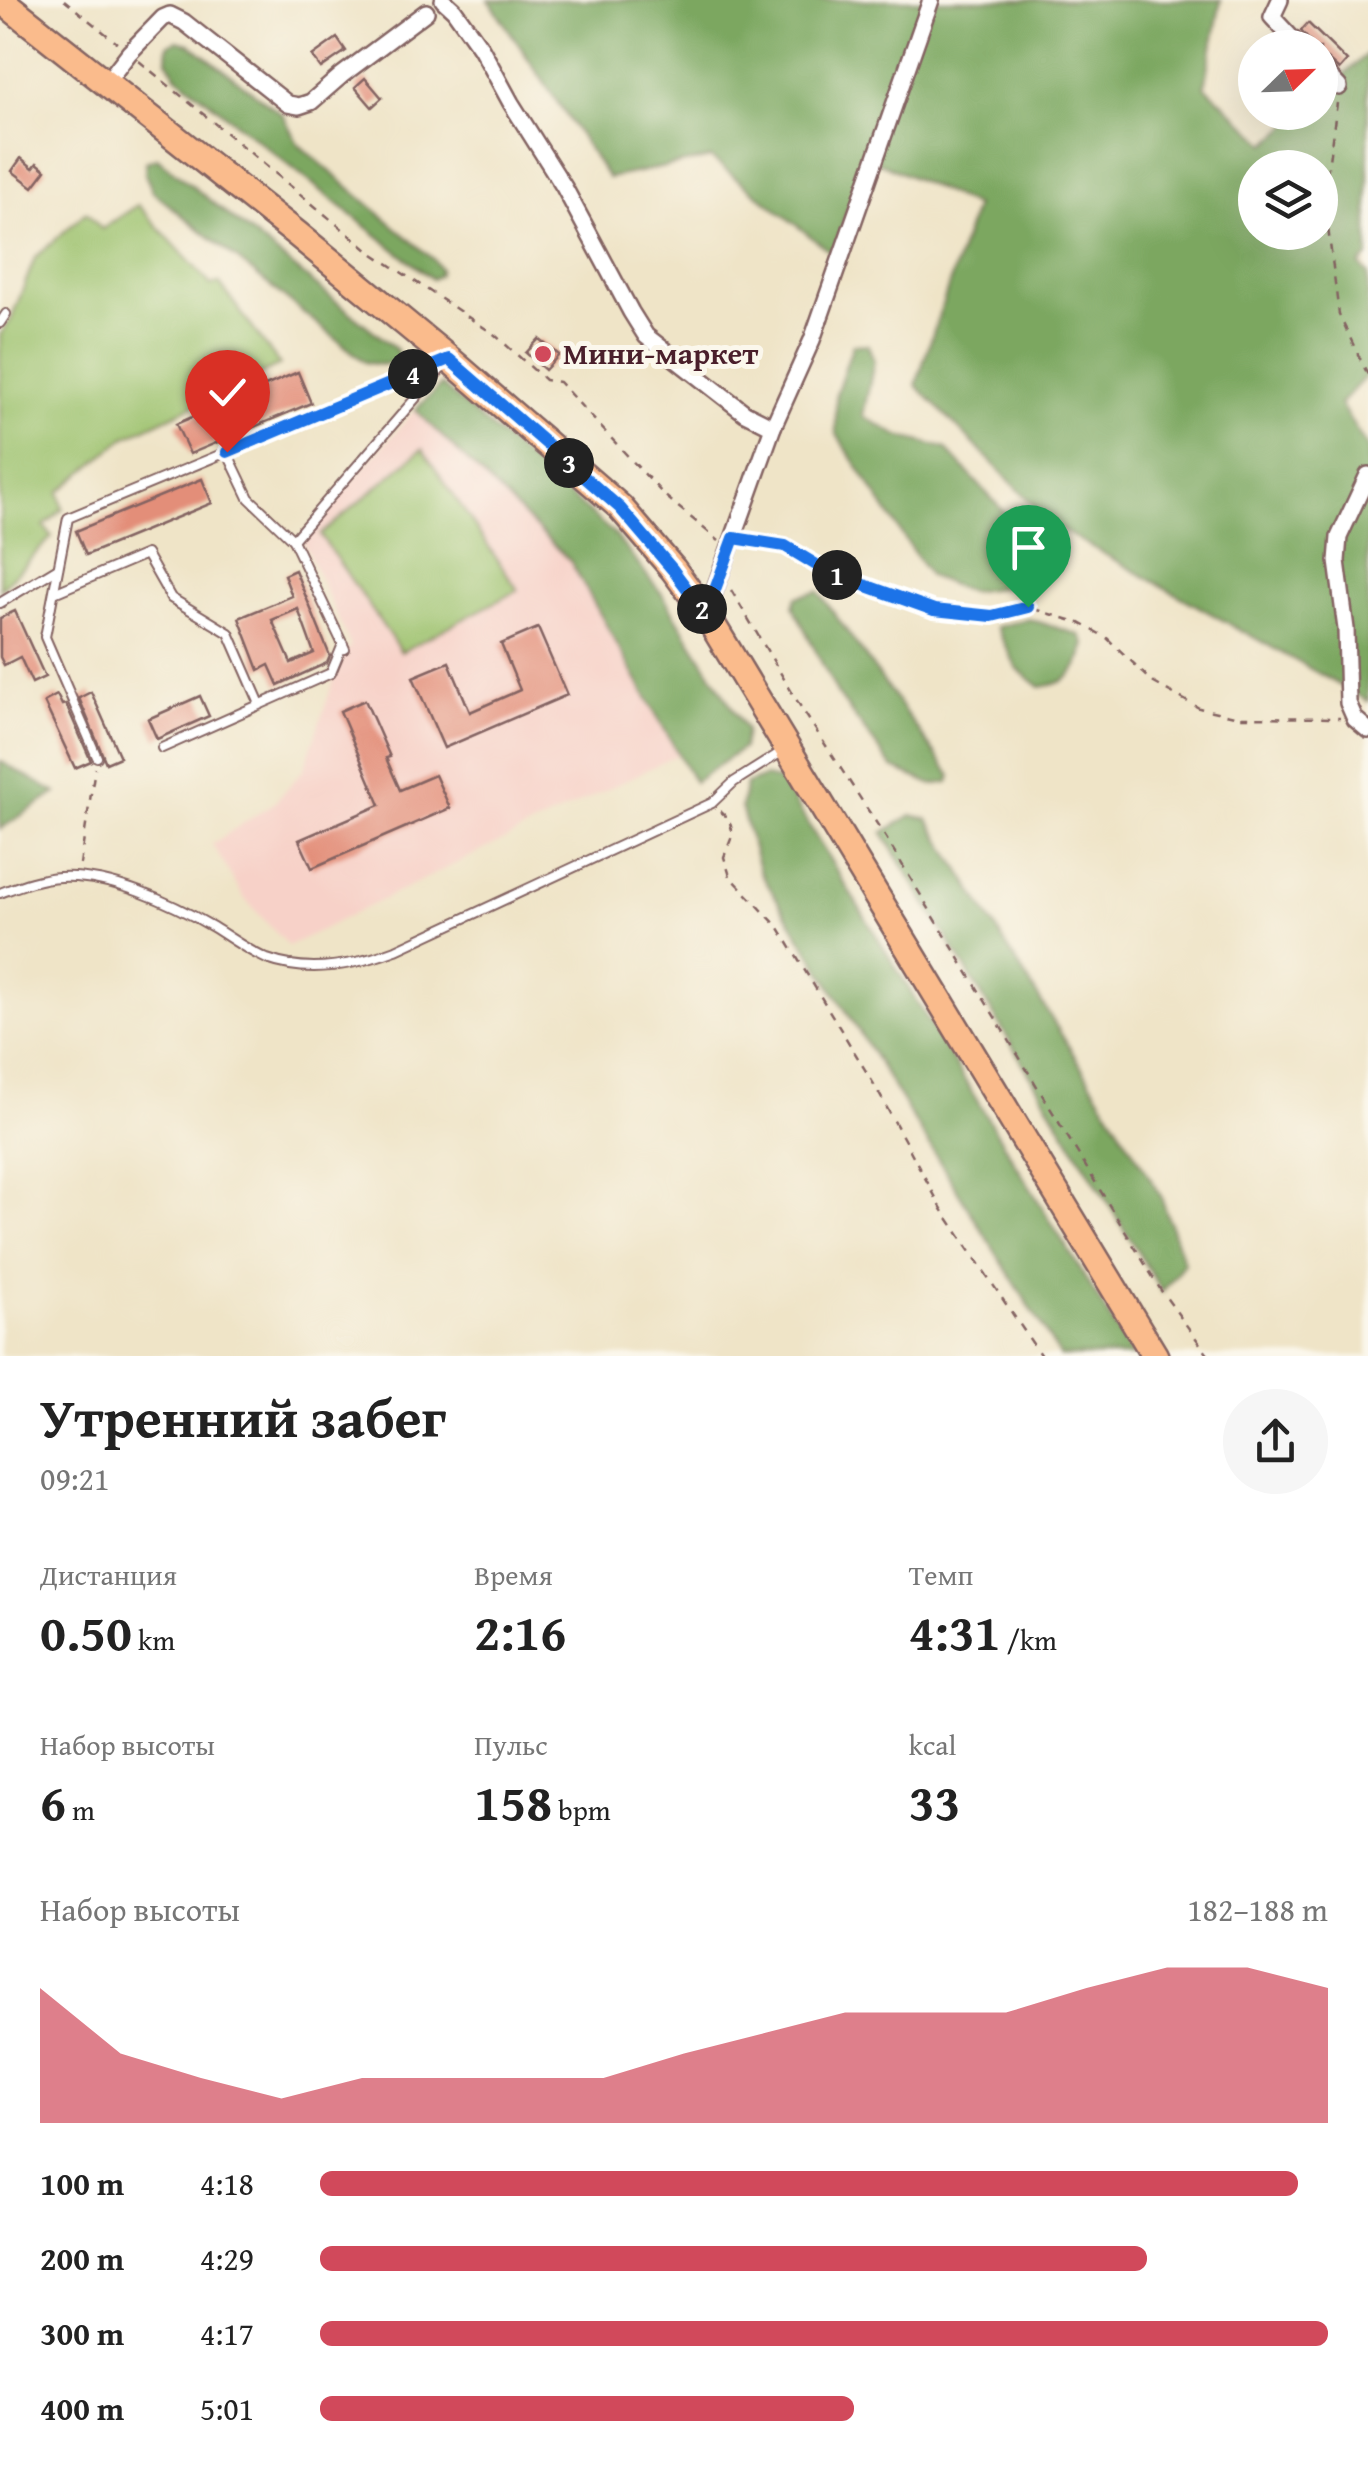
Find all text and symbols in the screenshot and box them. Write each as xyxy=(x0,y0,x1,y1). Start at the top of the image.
north arrow xyxy=(1238,30,1338,130)
map controls xyxy=(1238,30,1338,250)
button: layers xyxy=(1238,150,1338,250)
place label: Мини-маркет xyxy=(563,331,759,375)
marker: Мини-маркет xyxy=(532,343,554,365)
pin: 4 xyxy=(388,349,438,399)
pin xyxy=(185,350,270,453)
text: 4 xyxy=(406,353,420,394)
icon: check xyxy=(200,365,255,420)
pin: 3 xyxy=(544,438,594,488)
text: 3 xyxy=(562,442,576,483)
pin xyxy=(986,505,1071,608)
icon: arrive xyxy=(1001,520,1056,575)
pin: 1 xyxy=(812,550,862,600)
text: 1 xyxy=(830,554,844,595)
pin: 2 xyxy=(677,584,727,634)
text: 2 xyxy=(695,588,709,629)
text: Утренний забег xyxy=(40,1377,446,1457)
button: share xyxy=(1223,1389,1328,1494)
text: 09:21 xyxy=(40,1455,109,1502)
text: Дистанция xyxy=(40,1554,177,1595)
text: Время xyxy=(474,1554,553,1595)
text: Темп xyxy=(909,1554,973,1595)
text: 0.50 xyxy=(40,1595,132,1668)
text: 2:16 xyxy=(474,1595,566,1668)
text: 4:31 xyxy=(909,1595,1001,1668)
text: km xyxy=(132,1619,175,1660)
text: /km xyxy=(1001,1619,1057,1660)
text: Набор высоты xyxy=(40,1724,215,1765)
text: Пульс xyxy=(474,1724,548,1765)
text: kcal xyxy=(909,1724,956,1765)
text: 6 xyxy=(40,1765,66,1838)
text: 158 xyxy=(474,1765,552,1838)
text: 33 xyxy=(909,1765,960,1838)
text: m xyxy=(66,1789,95,1830)
text: bpm xyxy=(552,1789,611,1830)
text: Набор высоты xyxy=(40,1886,240,1933)
text: 182–188 m xyxy=(1187,1886,1328,1933)
text: 100 m xyxy=(40,2160,124,2207)
text: 4:18 xyxy=(200,2160,254,2207)
text: 200 m xyxy=(40,2235,124,2282)
text: 4:29 xyxy=(200,2235,254,2282)
text: 300 m xyxy=(40,2310,124,2357)
text: 4:17 xyxy=(200,2310,254,2357)
text: 400 m xyxy=(40,2385,124,2432)
text: 5:01 xyxy=(200,2385,254,2432)

